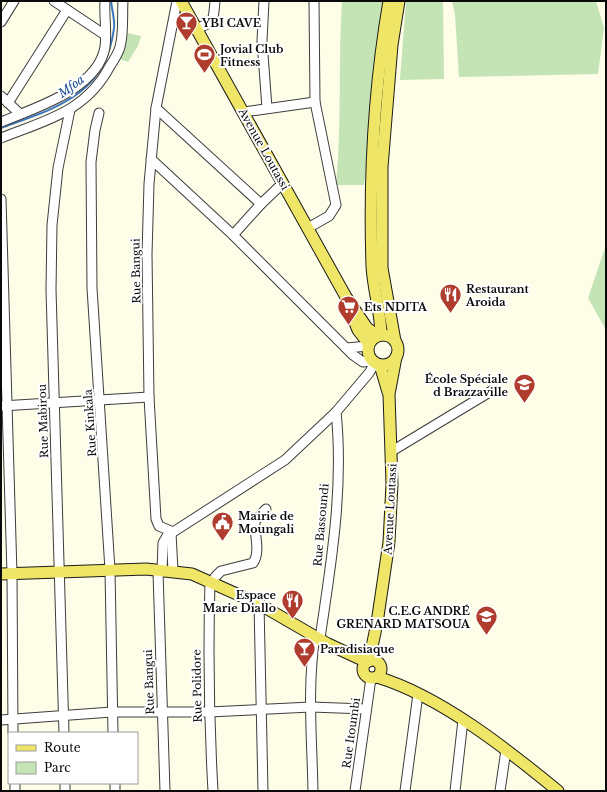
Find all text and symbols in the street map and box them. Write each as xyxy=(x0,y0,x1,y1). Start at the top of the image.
bar icon: YBI CAVE xyxy=(174,10,200,43)
place label: YBI CAVE xyxy=(201,16,262,30)
sports icon: Jovial Club Fitness xyxy=(192,42,218,75)
place label: Jovial Club Fitness xyxy=(218,42,283,69)
water label: Mfoa xyxy=(54,71,87,101)
street label: Avenue Loutassi xyxy=(235,105,292,193)
street label: Rue Bangui xyxy=(128,238,144,304)
restaurant icon: Restaurant Aroida xyxy=(438,282,464,315)
place label: Restaurant Aroida xyxy=(465,282,530,309)
supermarket icon: Ets NDITA xyxy=(335,294,361,327)
place label: Ets NDITA xyxy=(364,300,428,314)
place label: École Spéciale d Brazzaville xyxy=(425,372,509,399)
school or university icon: École Spéciale d Brazzaville xyxy=(511,372,537,405)
street label: Rue Mabirou xyxy=(35,383,51,458)
street label: Rue Kinkala xyxy=(81,388,99,457)
street label: Avenue Loutassi xyxy=(381,463,399,556)
street label: Rue Bassoundi xyxy=(310,483,332,567)
public building icon: Mairie de Moungali xyxy=(210,509,236,542)
place label: Mairie de Moungali xyxy=(238,509,294,536)
place label: Espace Marie Diallo xyxy=(203,588,277,615)
restaurant icon: Espace Marie Diallo xyxy=(279,588,305,621)
place label: C.E.G ANDRÉ GRENARD MATSOUA xyxy=(336,604,471,631)
school or university icon: C.E.G ANDRÉ GRENARD MATSOUA xyxy=(473,604,499,637)
bar icon: Paradisiaque xyxy=(291,636,317,669)
place label: Paradisiaque xyxy=(320,642,395,656)
street label: Rue Bangui xyxy=(141,649,157,715)
street label: Rue Polidore xyxy=(189,649,205,723)
street label: Rue Itoumbi xyxy=(339,696,363,769)
legend xyxy=(8,732,138,784)
text: Route xyxy=(44,740,81,755)
text: Parc xyxy=(44,760,71,775)

